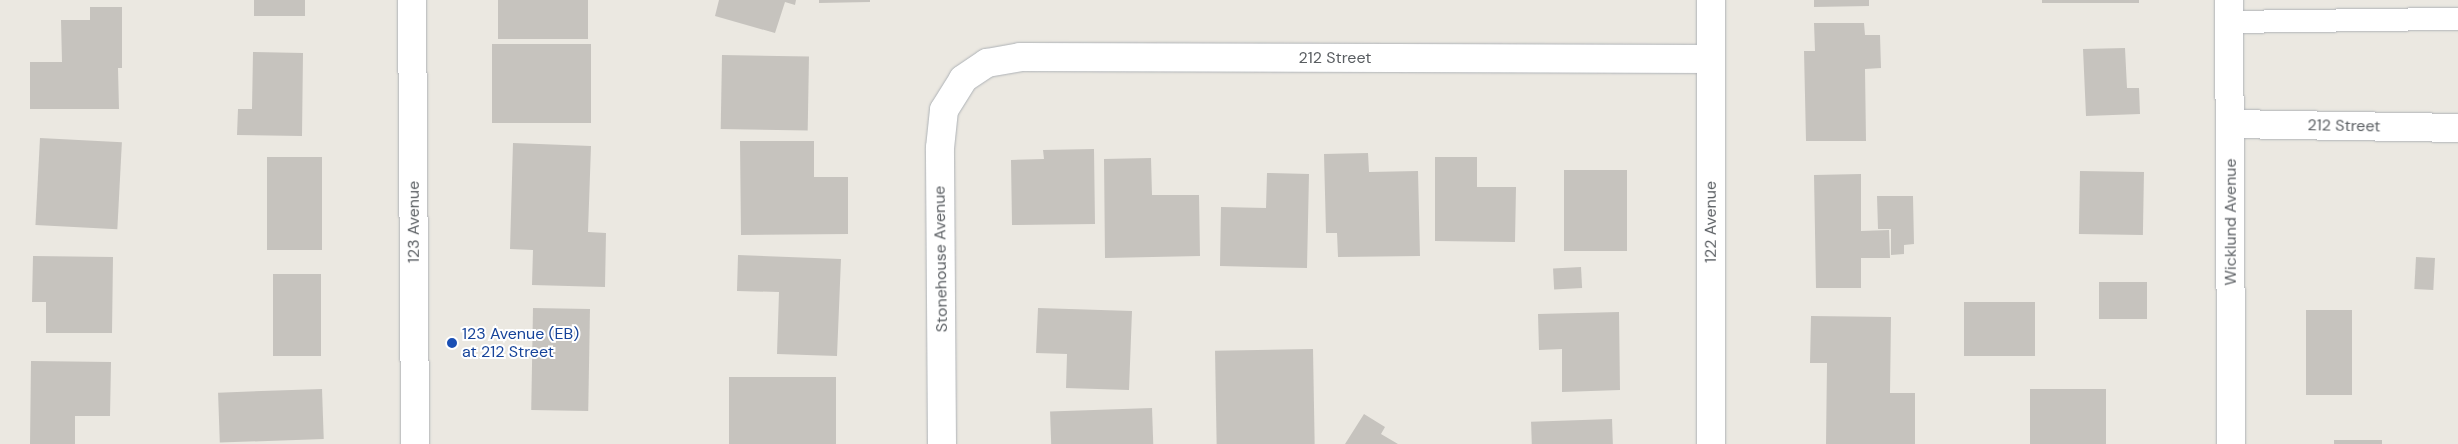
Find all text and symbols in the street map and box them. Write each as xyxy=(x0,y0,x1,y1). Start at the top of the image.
street label: 212 Street xyxy=(1298,48,1372,68)
street label: 212 Street xyxy=(2307,116,2381,136)
street label: Wicklund Avenue xyxy=(2221,158,2241,286)
street label: 123 Avenue xyxy=(404,181,424,263)
street label: 122 Avenue xyxy=(1701,181,1721,263)
street label: Stonehouse Avenue xyxy=(930,185,952,333)
place label: 123 Avenue (EB) at 212 Street xyxy=(462,324,579,362)
marker: 123 Avenue (EB) at 212 Street xyxy=(446,337,458,349)

